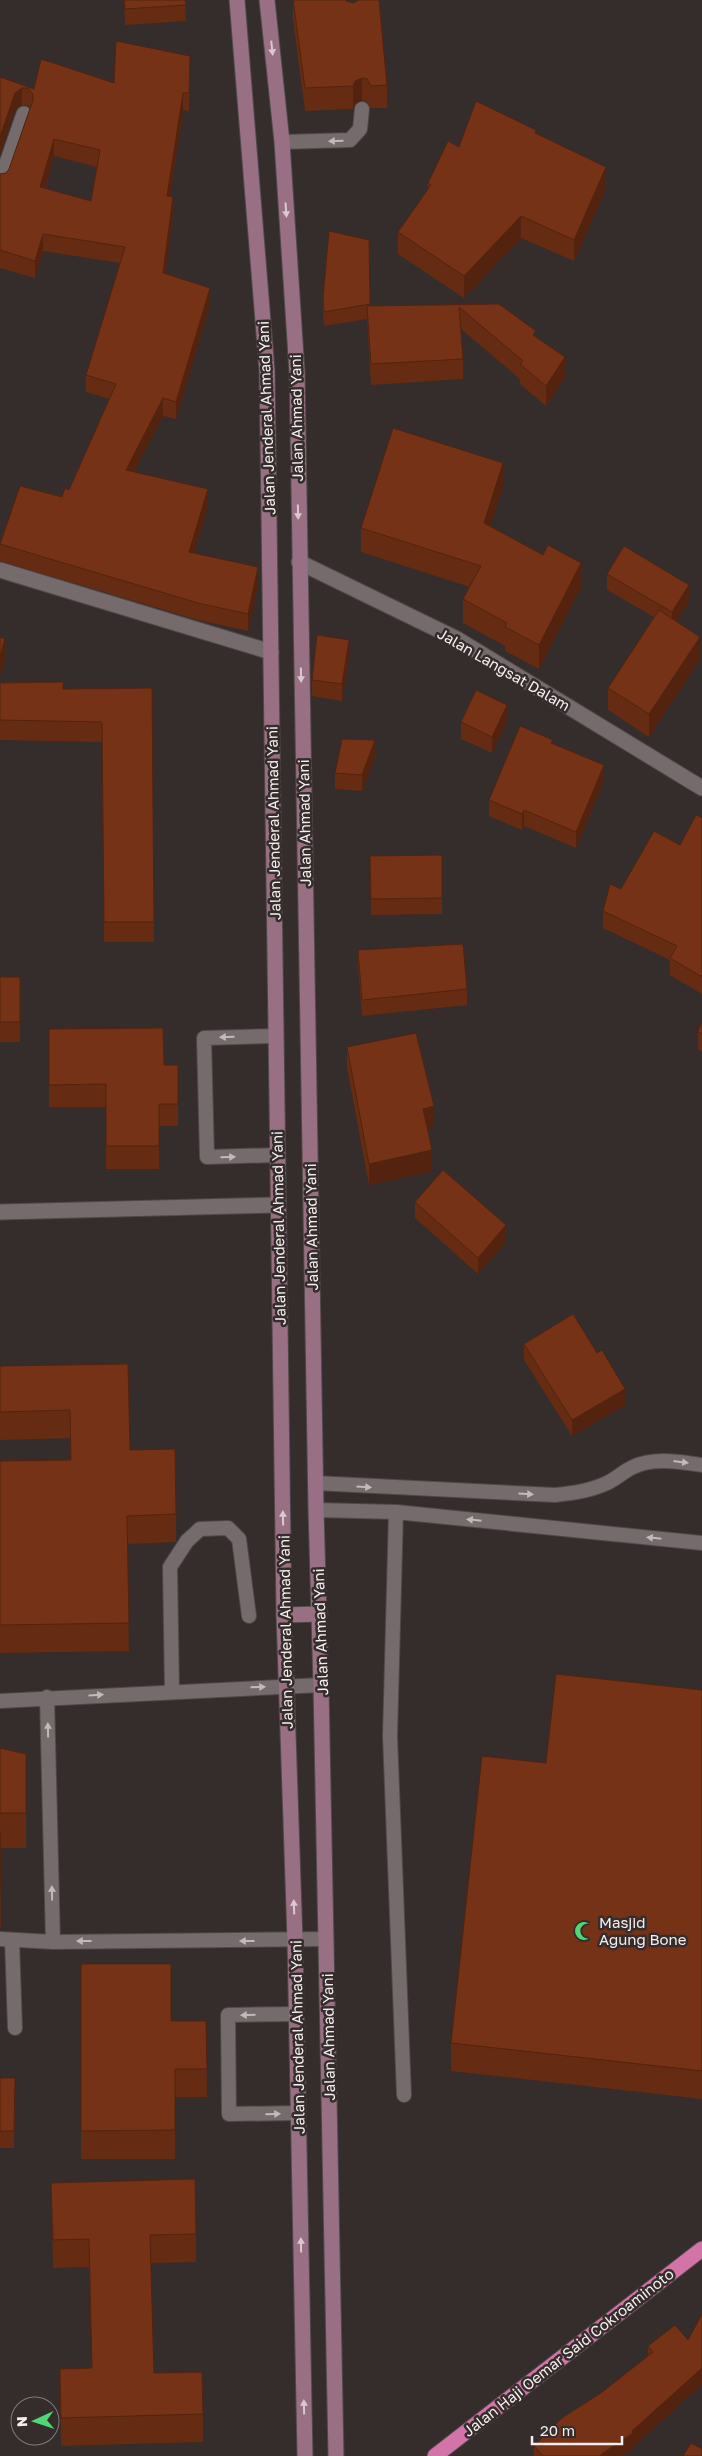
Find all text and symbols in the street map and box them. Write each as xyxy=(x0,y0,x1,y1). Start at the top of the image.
one-way arrow xyxy=(268,41,276,57)
one-way arrow xyxy=(328,137,344,145)
one-way arrow xyxy=(282,203,290,219)
street label: Jalan Jenderal Ahmad Yani xyxy=(254,321,278,515)
street label: Jalan Ahmad Yani xyxy=(286,354,306,482)
one-way arrow xyxy=(295,505,303,521)
street label: Jalan Langsat Dalam xyxy=(434,624,574,714)
one-way arrow xyxy=(297,667,305,683)
street label: Jalan Jenderal Ahmad Yani xyxy=(262,726,284,920)
street label: Jalan Ahmad Yani xyxy=(294,759,314,887)
one-way arrow xyxy=(218,1034,234,1042)
street label: Jalan Jenderal Ahmad Yani xyxy=(267,1131,289,1325)
one-way arrow xyxy=(220,1152,236,1160)
street label: Jalan Ahmad Yani xyxy=(301,1163,321,1291)
one-way arrow xyxy=(674,1458,690,1466)
one-way arrow xyxy=(356,1483,372,1491)
one-way arrow xyxy=(518,1490,534,1498)
one-way arrow xyxy=(279,1509,287,1525)
one-way arrow xyxy=(466,1516,482,1524)
one-way arrow xyxy=(645,1534,661,1542)
street label: Jalan Jenderal Ahmad Yani xyxy=(274,1535,296,1729)
street label: Jalan Ahmad Yani xyxy=(309,1568,331,1696)
one-way arrow xyxy=(250,1683,266,1691)
one-way arrow xyxy=(88,1690,104,1698)
one-way arrow xyxy=(43,1722,51,1738)
one-way arrow xyxy=(48,1885,56,1901)
one-way arrow xyxy=(290,1899,298,1915)
place label: Masjid Agung Bone xyxy=(599,1913,687,1948)
mosque icon: Masjid Agung Bone xyxy=(573,1920,595,1942)
one-way arrow xyxy=(238,1937,254,1945)
one-way arrow xyxy=(76,1938,92,1946)
street label: Jalan Jenderal Ahmad Yani xyxy=(286,1940,308,2134)
street label: Jalan Ahmad Yani xyxy=(318,1973,338,2101)
one-way arrow xyxy=(240,2011,256,2019)
one-way arrow xyxy=(265,2109,281,2117)
one-way arrow xyxy=(297,2237,305,2253)
street label: Jalan Haji Oemar Said Cokroaminoto xyxy=(459,2264,677,2440)
north arrow xyxy=(10,2396,60,2446)
one-way arrow xyxy=(300,2399,308,2415)
scale bar xyxy=(532,2414,622,2446)
text: N xyxy=(13,2416,30,2427)
text: 20 m xyxy=(540,2421,575,2439)

